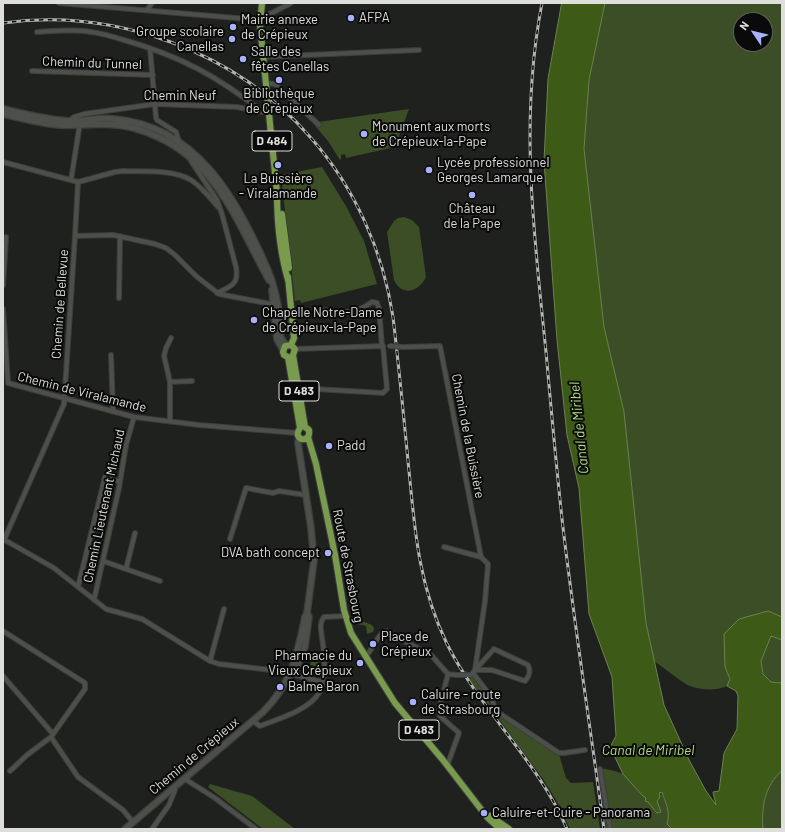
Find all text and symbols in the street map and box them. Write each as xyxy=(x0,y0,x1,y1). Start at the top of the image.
place label: AFPA xyxy=(359,10,390,26)
place label: Mairie annexe de Crépieux xyxy=(241,12,318,43)
north arrow xyxy=(733,12,773,52)
marker: AFPA xyxy=(346,13,356,23)
text: N xyxy=(736,19,751,32)
marker: Mairie annexe de Crépieux xyxy=(228,22,238,32)
place label: Groupe scolaire Canellas xyxy=(136,24,224,55)
marker: Groupe scolaire Canellas xyxy=(227,34,237,44)
place label: Salle des fêtes Canellas xyxy=(251,44,329,75)
street label: Chemin du Tunnel xyxy=(42,53,142,73)
marker: Salle des fêtes Canellas xyxy=(238,54,248,64)
marker: Bibliothèque de Crépieux xyxy=(274,75,284,85)
place label: Bibliothèque de Crépieux xyxy=(243,86,315,117)
street label: Chemin Neuf xyxy=(144,88,216,104)
place label: Monument aux morts de Crépieux-la-Pape xyxy=(372,119,490,150)
marker: Monument aux morts de Crépieux-la-Pape xyxy=(359,129,369,139)
road number: D 484 xyxy=(252,131,292,151)
place label: Lycée professionnel Georges Lamarque xyxy=(437,155,549,186)
marker: La Buissière - Viralamande xyxy=(273,160,283,170)
marker: Lycée professionnel Georges Lamarque xyxy=(424,165,434,175)
place label: La Buissière - Viralamande xyxy=(239,171,317,202)
marker: Château de la Pape xyxy=(467,190,477,200)
place label: Château de la Pape xyxy=(443,201,501,232)
street label: Chemin de Bellevue xyxy=(48,249,72,359)
place label: Chapelle Notre-Dame de Crépieux-la-Pape xyxy=(262,305,382,336)
marker: Chapelle Notre-Dame de Crépieux-la-Pape xyxy=(249,315,259,325)
street label: Chemin de Viralamande xyxy=(16,368,148,416)
street label: Chemin de la Buissière xyxy=(448,372,488,500)
road number: D 483 xyxy=(279,381,319,401)
water label: Canal de Miribel xyxy=(566,381,592,475)
street label: Chemin Lieutenant Michaud xyxy=(80,428,128,584)
place label: Padd xyxy=(337,438,365,454)
marker: Padd xyxy=(324,441,334,451)
street label: Route de Strasbourg xyxy=(329,508,367,624)
place label: DVA bath concept xyxy=(221,545,320,561)
marker: DVA bath concept xyxy=(323,548,333,558)
place label: Place de Crépieux xyxy=(381,629,431,660)
marker: Place de Crépieux xyxy=(368,639,378,649)
place label: Pharmacie du Vieux Crépieux xyxy=(268,648,352,679)
marker: Pharmacie du Vieux Crépieux xyxy=(355,658,365,668)
place label: Balme Baron xyxy=(288,679,359,695)
marker: Balme Baron xyxy=(275,682,285,692)
place label: Caluire - route de Strasbourg xyxy=(421,687,501,718)
marker: Caluire - route de Strasbourg xyxy=(408,697,418,707)
street label: Chemin de Crépieux xyxy=(146,714,242,798)
road number: D 483 xyxy=(399,720,439,740)
water label: Canal de Miribel xyxy=(602,742,694,758)
place label: Caluire-et-Cuire - Panorama xyxy=(492,805,650,821)
marker: Caluire-et-Cuire - Panorama xyxy=(479,808,489,818)

